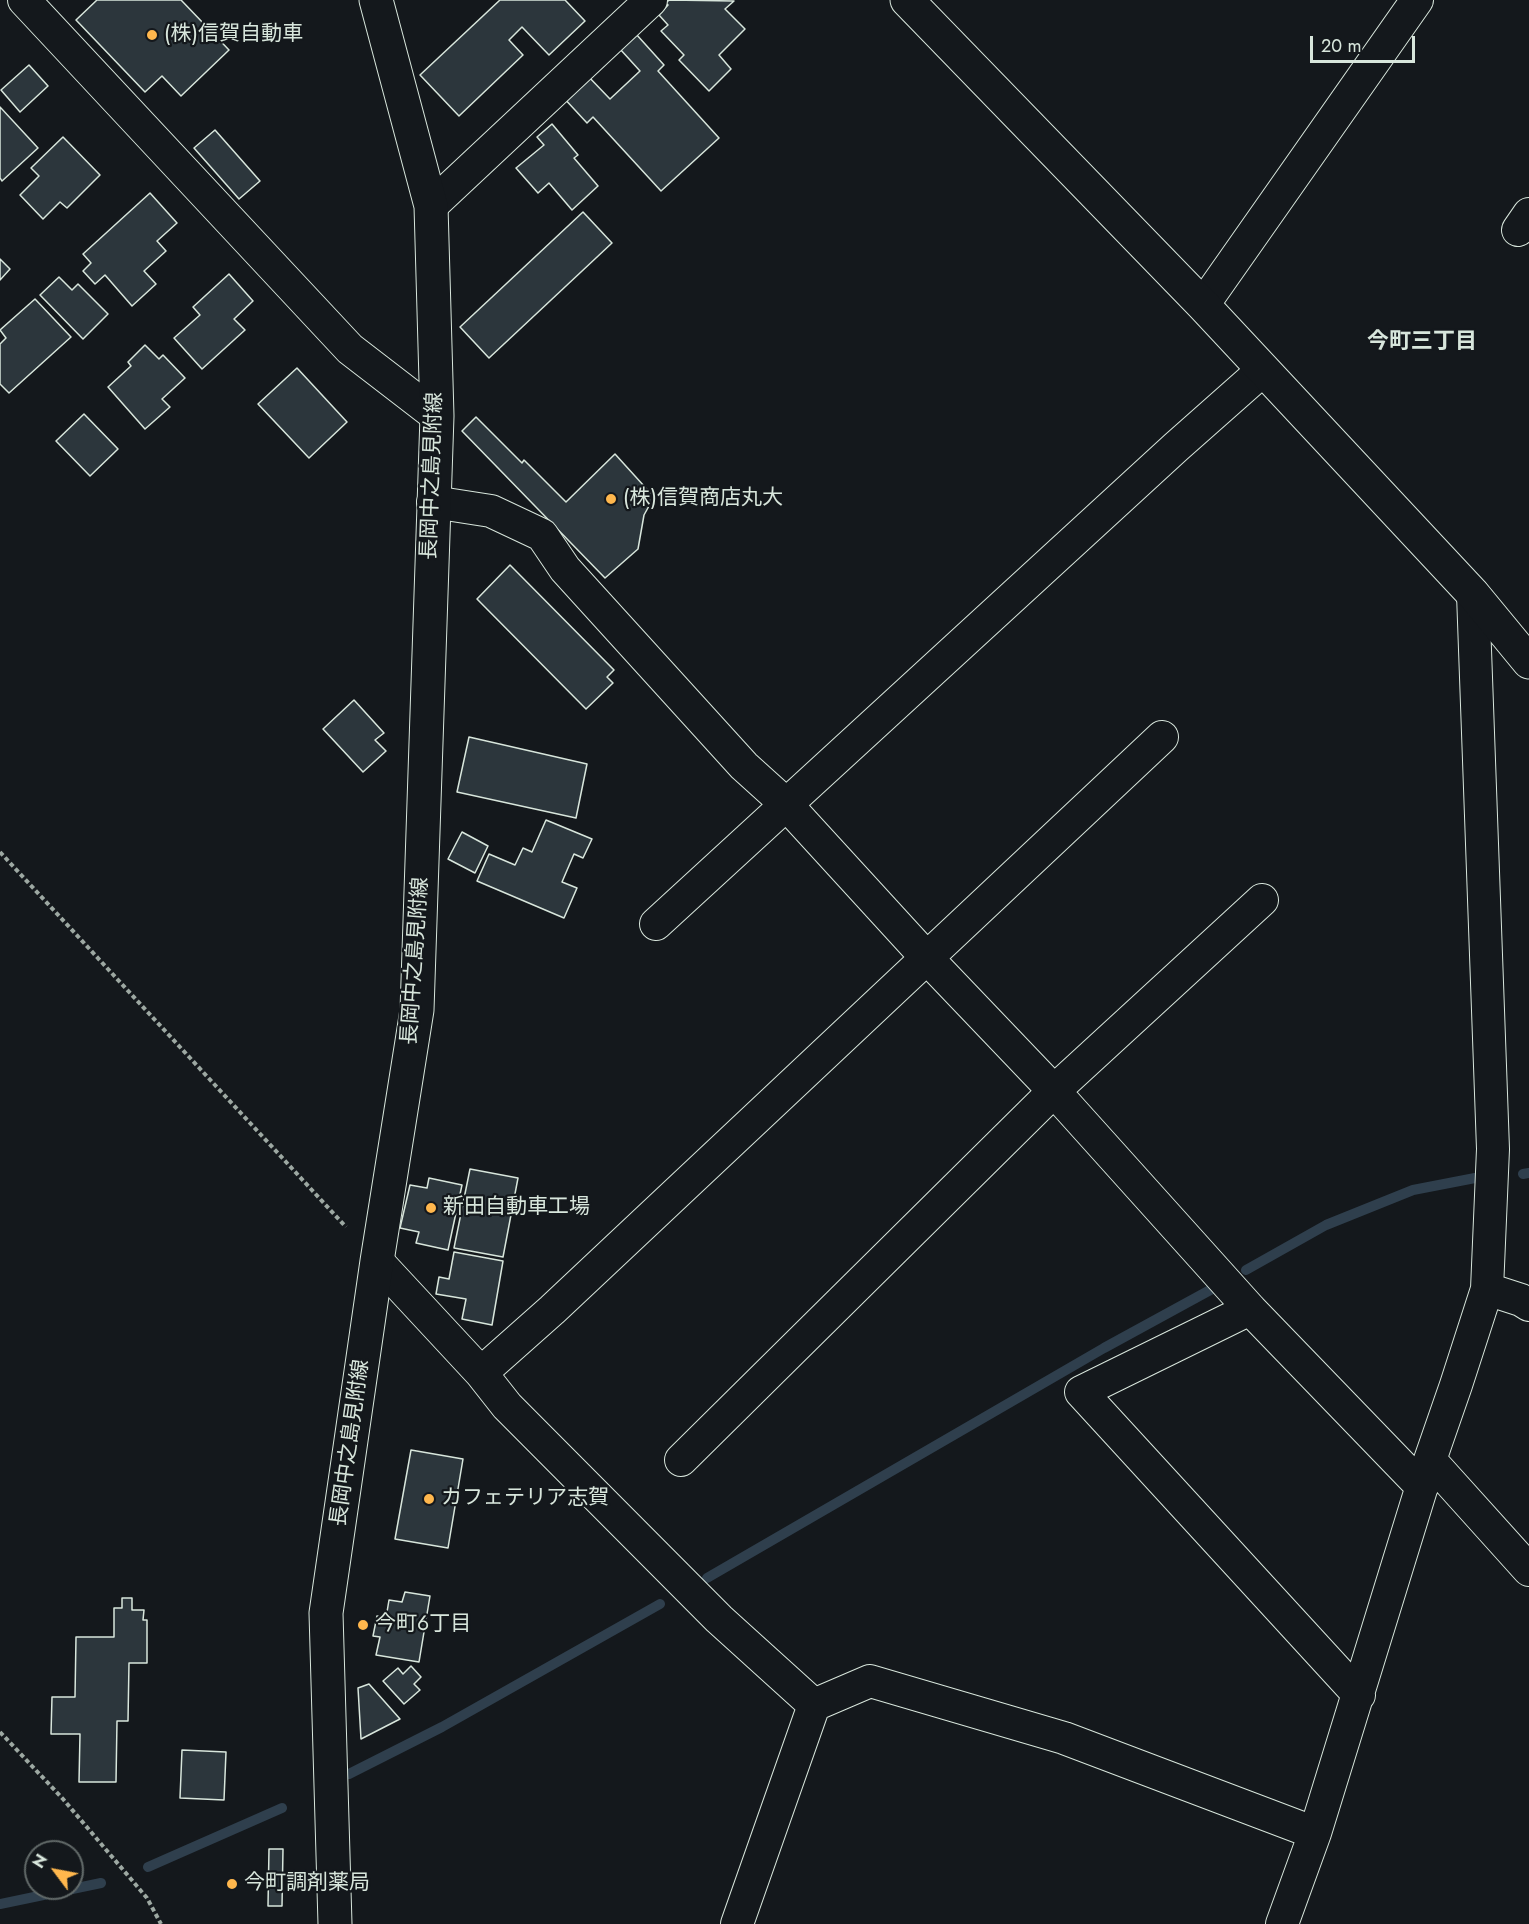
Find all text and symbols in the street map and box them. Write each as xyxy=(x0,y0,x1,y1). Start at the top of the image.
place label: (株)信賀自動車 xyxy=(164,22,303,48)
scale bar xyxy=(1313,24,1418,62)
marker: (株)信賀自動車 xyxy=(145,28,159,42)
text: 20 m xyxy=(1321,33,1361,59)
district label: 今町三丁目 xyxy=(1367,330,1477,356)
street label: 長岡中之島見附線 xyxy=(417,392,449,560)
place label: (株)信賀商店丸大 xyxy=(623,486,783,512)
marker: (株)信賀商店丸大 xyxy=(604,492,618,506)
street label: 長岡中之島見附線 xyxy=(398,876,434,1046)
place label: 新田自動車工場 xyxy=(443,1195,590,1221)
marker: 新田自動車工場 xyxy=(424,1201,438,1215)
street label: 長岡中之島見附線 xyxy=(327,1358,375,1528)
place label: カフェテリア志賀 xyxy=(441,1486,609,1512)
marker: カフェテリア志賀 xyxy=(422,1492,436,1506)
place label: 今町６丁目 xyxy=(375,1612,471,1638)
marker: 今町６丁目 xyxy=(356,1618,370,1632)
north arrow xyxy=(24,1840,84,1900)
text: N xyxy=(27,1850,53,1873)
place label: 今町調剤薬局 xyxy=(244,1871,370,1897)
marker: 今町調剤薬局 xyxy=(225,1877,239,1891)

